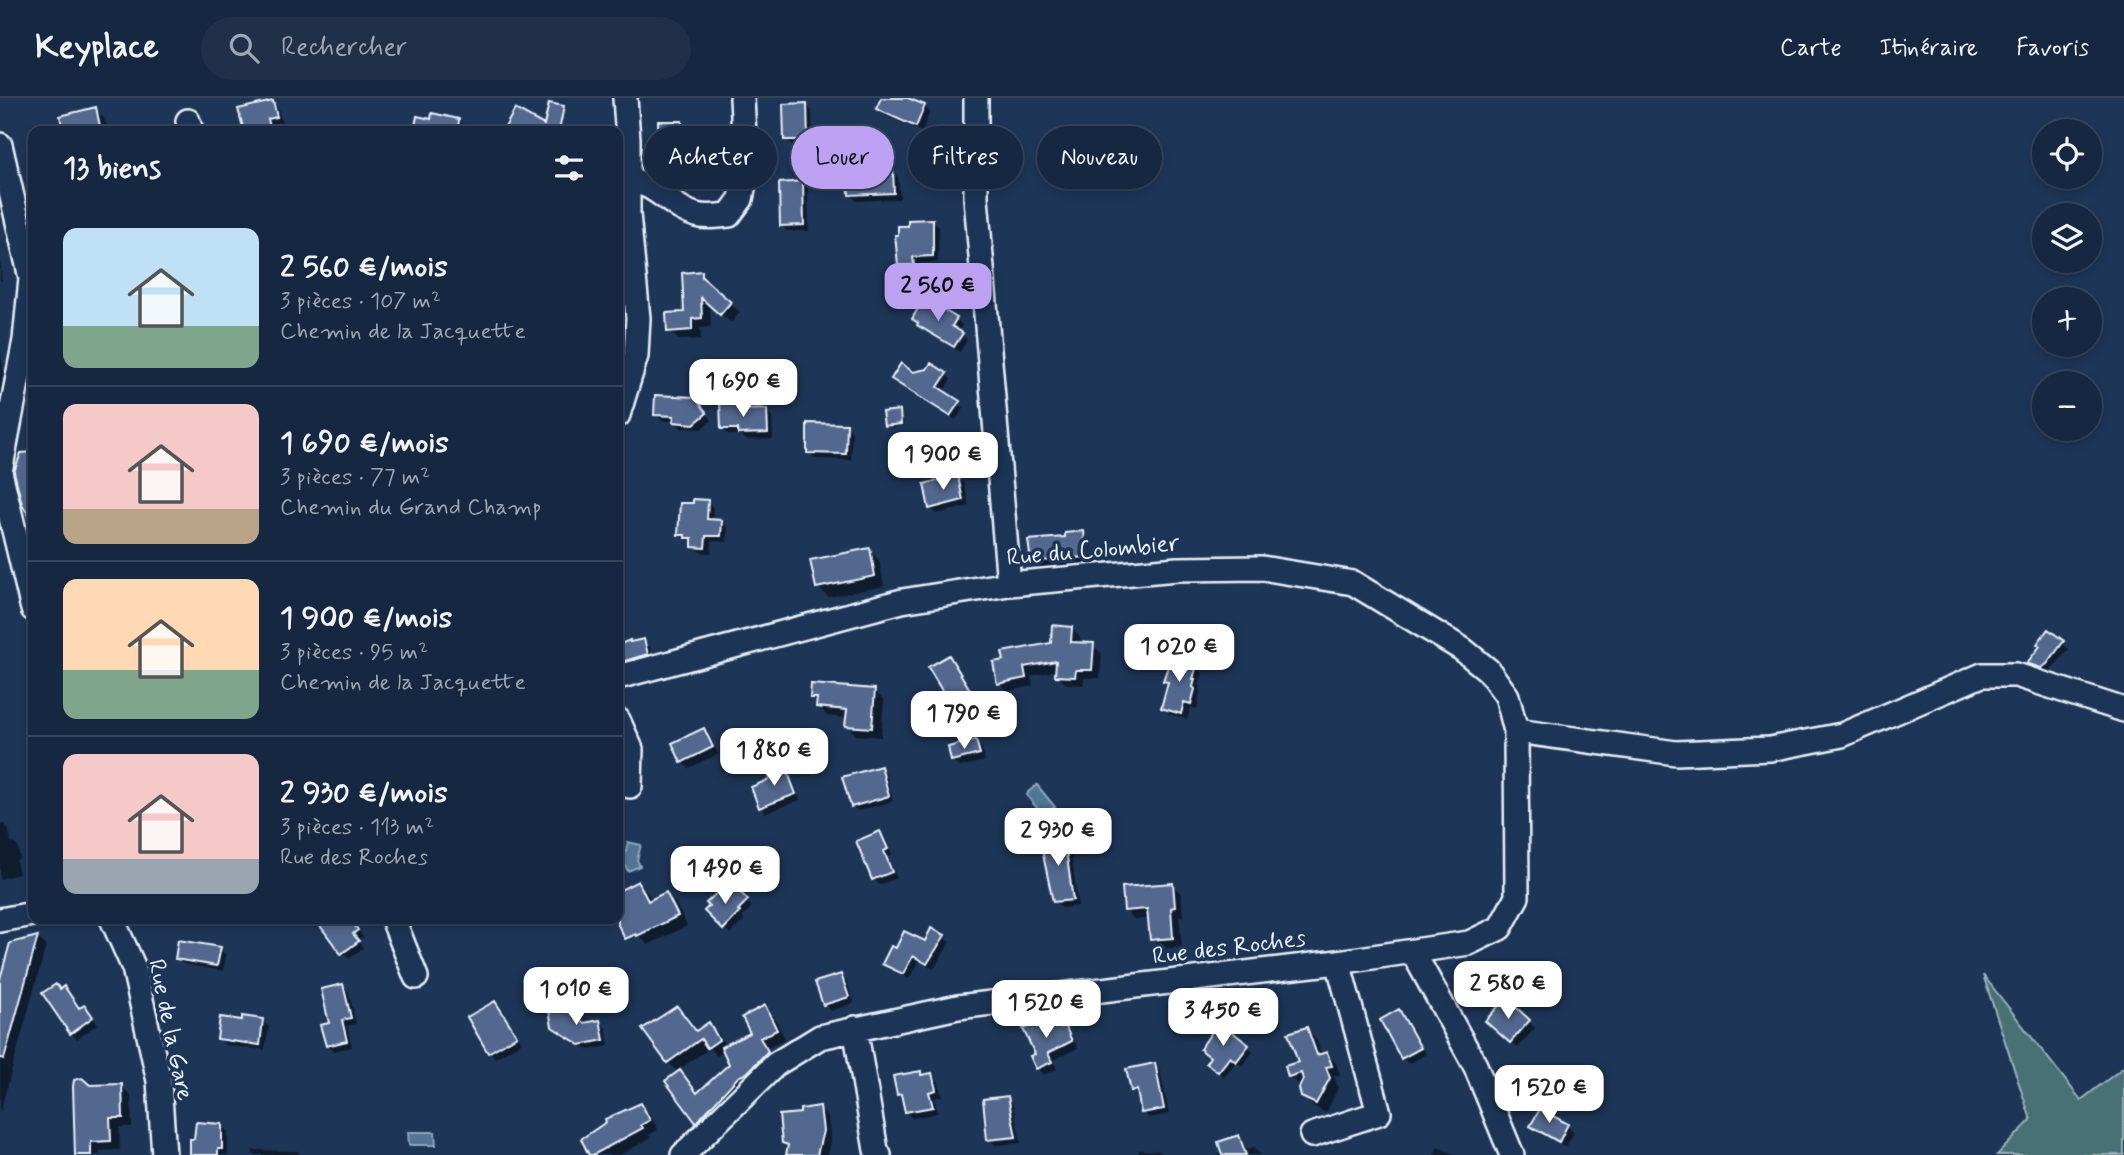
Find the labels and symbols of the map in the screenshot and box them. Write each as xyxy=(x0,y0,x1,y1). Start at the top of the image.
pin: 2 560 € xyxy=(873,264,1003,323)
pin: 1 690 € xyxy=(678,360,808,419)
pin: 1 900 € xyxy=(878,432,1008,492)
street label: Rue du Colombier xyxy=(1005,528,1182,574)
pin: 1 020 € xyxy=(1114,624,1244,684)
pin: 1 790 € xyxy=(899,692,1029,751)
pin: 1 880 € xyxy=(709,728,839,788)
pin: 2 930 € xyxy=(993,808,1123,868)
pin: 1 490 € xyxy=(660,846,790,906)
street label: Rue des Roches xyxy=(1151,923,1308,973)
street label: Rue de la Gare xyxy=(140,956,200,1104)
pin: 2 580 € xyxy=(1443,962,1573,1021)
pin: 1 010 € xyxy=(511,968,641,1027)
pin: 1 520 € xyxy=(981,981,1111,1040)
pin: 3 450 € xyxy=(1158,988,1288,1048)
pin: 1 520 € xyxy=(1484,1066,1614,1125)

